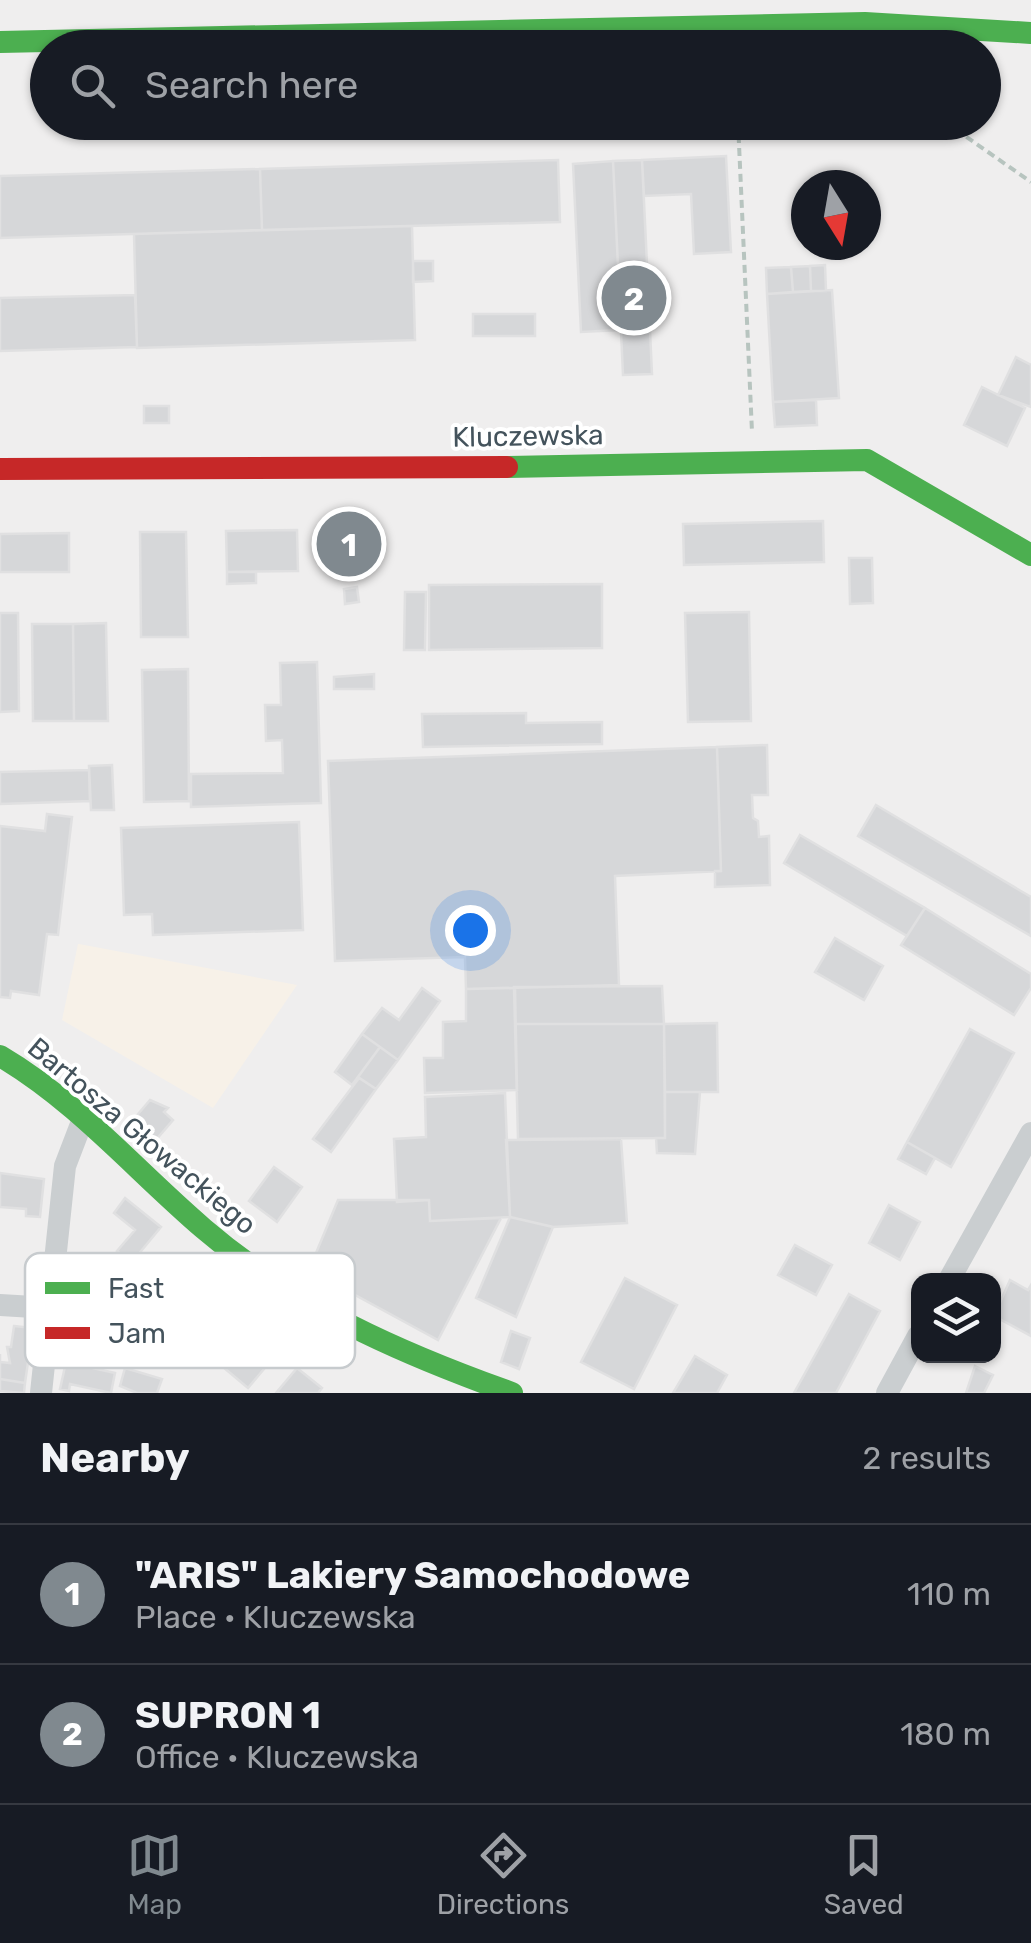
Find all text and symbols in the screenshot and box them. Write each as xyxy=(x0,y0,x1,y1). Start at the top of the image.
search box xyxy=(30,30,1001,140)
icon: search xyxy=(65,58,120,113)
text: Search here xyxy=(145,62,358,108)
north arrow xyxy=(791,170,881,260)
pin: 2 xyxy=(602,260,666,336)
street label: Kluczewska xyxy=(452,418,604,454)
pin: 1 xyxy=(316,506,382,582)
your location xyxy=(445,905,496,956)
street label: Bartosza Głowackiego xyxy=(21,1031,263,1241)
legend xyxy=(25,1253,355,1368)
text: Fast xyxy=(108,1272,164,1305)
map controls xyxy=(911,1273,1001,1363)
button: layers xyxy=(911,1273,1001,1363)
text: Jam xyxy=(108,1317,166,1350)
text: Nearby xyxy=(40,1433,190,1483)
text: 2 results xyxy=(862,1439,991,1477)
text: "ARIS" Lakiery Samochodowe xyxy=(135,1552,690,1598)
text: 1 xyxy=(65,1575,80,1613)
text: 110 m xyxy=(907,1575,991,1613)
text: Place · Kluczewska xyxy=(135,1598,416,1636)
text: SUPRON 1 xyxy=(135,1692,321,1738)
text: 2 xyxy=(62,1715,83,1753)
text: 180 m xyxy=(900,1715,991,1753)
text: Office · Kluczewska xyxy=(135,1738,419,1776)
tab: Map xyxy=(127,1828,182,1921)
tab: Directions xyxy=(437,1828,569,1921)
tab: Saved xyxy=(824,1828,904,1921)

